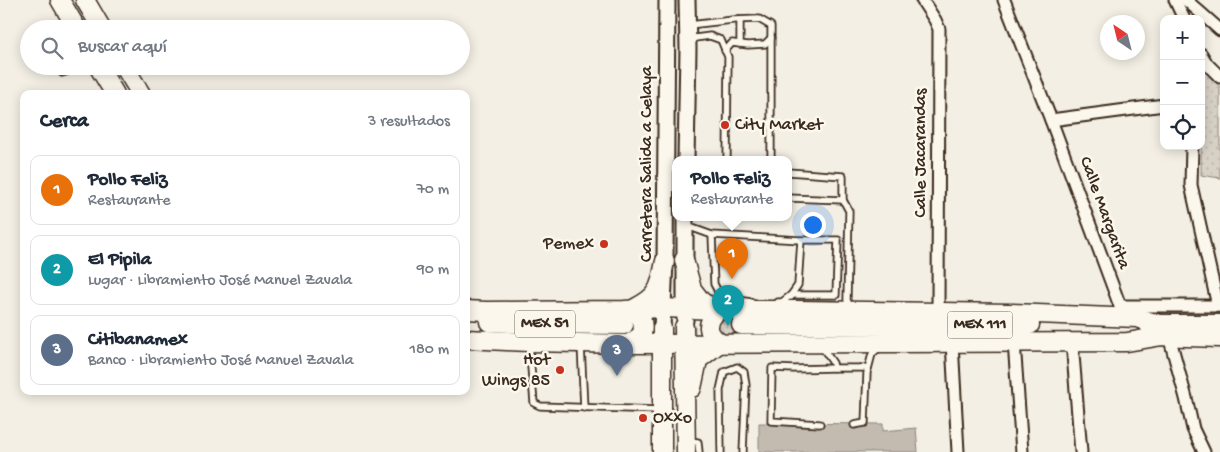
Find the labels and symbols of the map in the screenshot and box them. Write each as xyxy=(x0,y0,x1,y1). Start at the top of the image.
north arrow xyxy=(1100,15,1145,60)
street label: Carretera Salida a Celaya xyxy=(637,65,658,262)
street label: Calle Jacarandas xyxy=(911,87,932,217)
place label: City Market xyxy=(735,115,824,136)
marker: City Market xyxy=(719,119,731,131)
street label: Calle Margarita xyxy=(1074,154,1134,273)
your location xyxy=(800,212,826,238)
place label: Pemex xyxy=(542,234,595,255)
marker: Pemex xyxy=(598,238,610,250)
pin: 1 xyxy=(716,238,748,279)
pin: 2 xyxy=(712,285,744,326)
road number: MEX 51 xyxy=(515,310,575,338)
road number: MEX 111 xyxy=(948,312,1012,338)
pin: 3 xyxy=(601,335,633,376)
place label: Hot Wings 85 xyxy=(482,350,552,392)
marker: Hot Wings 85 xyxy=(554,364,566,376)
place label: Oxxo xyxy=(653,408,692,429)
marker: Oxxo xyxy=(637,412,649,424)

